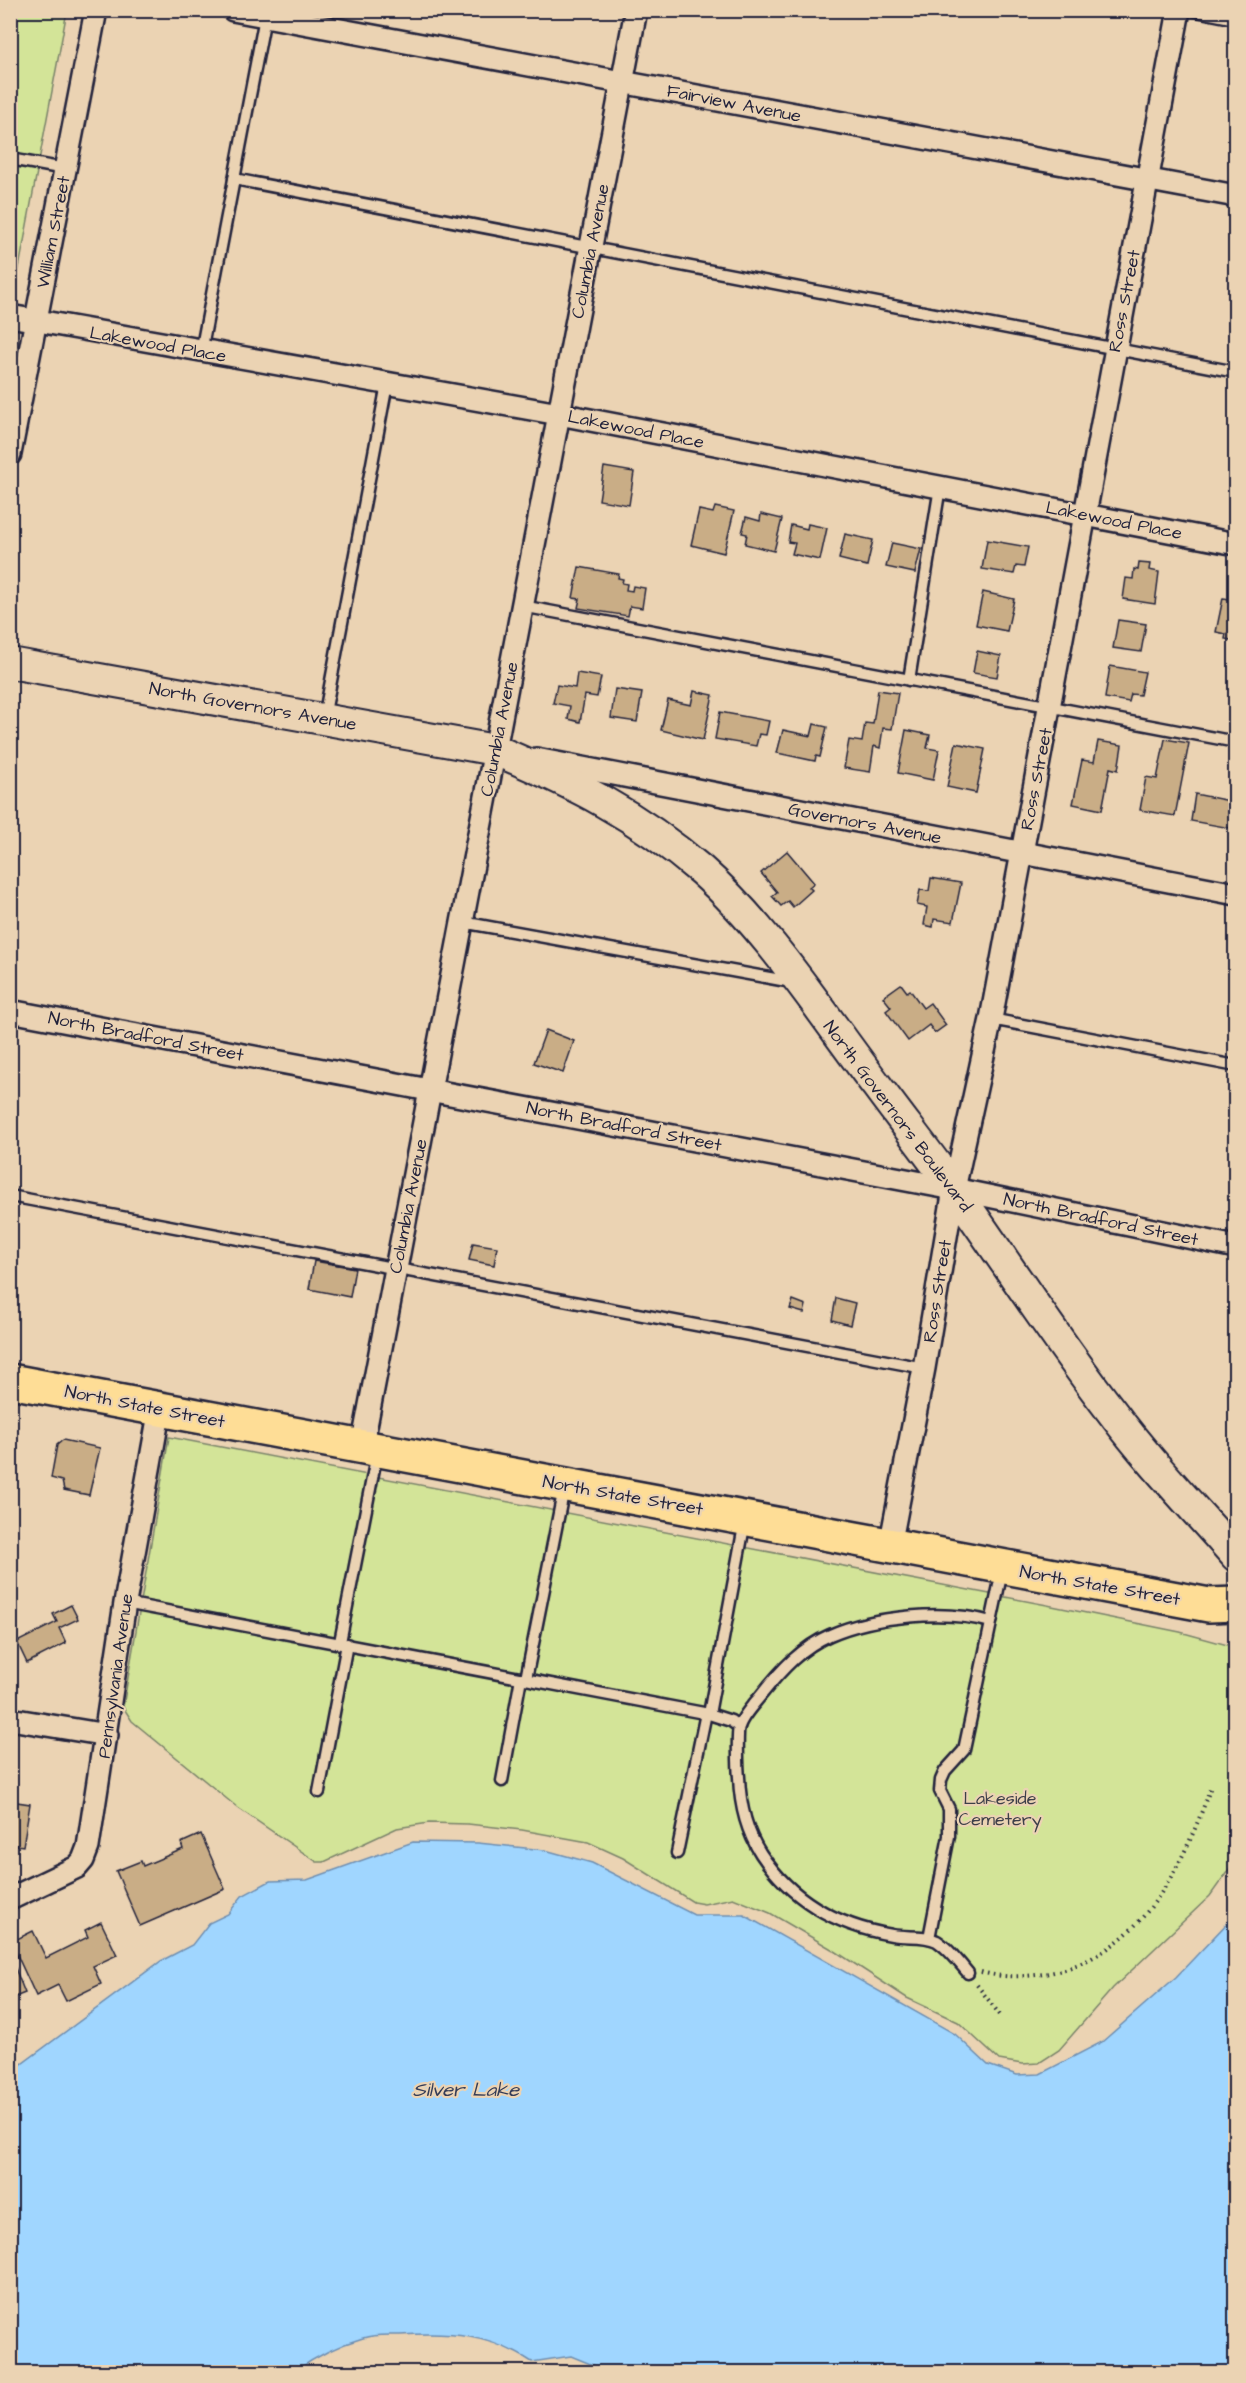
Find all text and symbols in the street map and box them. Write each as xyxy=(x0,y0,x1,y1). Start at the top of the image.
street label: Fairview Avenue xyxy=(665,78,803,129)
street label: William Street xyxy=(30,173,77,290)
street label: Columbia Avenue xyxy=(565,181,616,320)
street label: Ross Street xyxy=(1102,247,1147,354)
street label: Lakewood Place xyxy=(88,320,228,369)
street label: Lakewood Place xyxy=(566,404,706,455)
street label: Lakewood Place xyxy=(1044,495,1184,546)
street label: Columbia Avenue xyxy=(474,659,525,798)
street label: North Governors Avenue xyxy=(147,676,359,737)
street label: Ross Street xyxy=(1014,725,1059,832)
street label: Governors Avenue xyxy=(786,796,944,851)
street label: North Bradford Street xyxy=(46,1005,246,1068)
street label: North Governors Boulevard xyxy=(817,1015,978,1217)
street label: North Bradford Street xyxy=(524,1095,724,1158)
street label: Columbia Avenue xyxy=(383,1136,434,1275)
street label: North Bradford Street xyxy=(1001,1187,1201,1253)
street label: Ross Street xyxy=(917,1237,958,1344)
street label: North State Street xyxy=(63,1379,228,1434)
street label: North State Street xyxy=(541,1469,706,1522)
street label: North State Street xyxy=(1018,1559,1183,1612)
street label: Pennsylvania Avenue xyxy=(92,1592,140,1760)
park label: Lakeside Cemetery xyxy=(958,1786,1042,1833)
water label: Silver Lake xyxy=(413,2076,520,2104)

